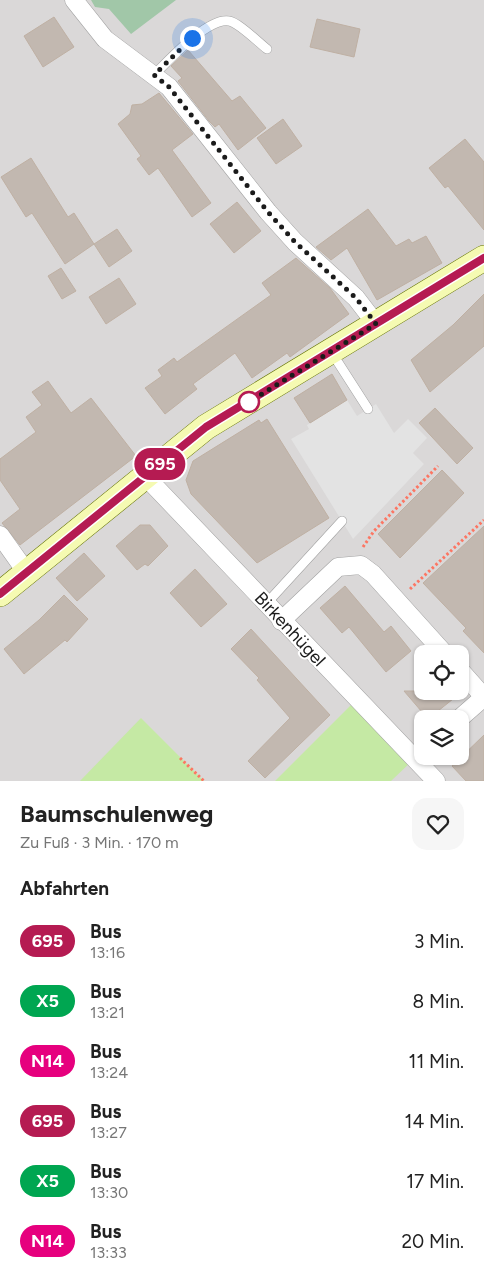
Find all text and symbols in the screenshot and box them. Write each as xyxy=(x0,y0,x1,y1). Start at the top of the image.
your location xyxy=(180,26,205,51)
unlabelled marker xyxy=(238,391,260,413)
line badge: 695 xyxy=(131,448,189,480)
text: 695 xyxy=(144,453,176,475)
street label: Birkenhügel xyxy=(250,587,330,671)
map controls xyxy=(414,645,469,765)
button: locate xyxy=(414,645,469,700)
button: layers xyxy=(414,710,469,765)
button: heart xyxy=(412,798,464,850)
text: Baumschulenweg xyxy=(20,799,214,828)
text: Zu Fuß · 3 Min. · 170 m xyxy=(20,833,179,852)
text: Abfahrten xyxy=(20,877,109,900)
text: Bus xyxy=(90,920,121,943)
text: 695 xyxy=(32,930,63,952)
text: 3 Min. xyxy=(414,930,464,953)
text: 13:16 xyxy=(90,943,125,962)
text: Bus xyxy=(90,980,121,1003)
text: X5 xyxy=(36,990,59,1012)
text: 8 Min. xyxy=(413,990,464,1013)
text: 13:21 xyxy=(90,1003,125,1022)
text: Bus xyxy=(90,1040,121,1063)
text: N14 xyxy=(31,1050,64,1072)
text: 11 Min. xyxy=(409,1050,464,1073)
text: 13:24 xyxy=(90,1063,128,1082)
text: Bus xyxy=(90,1100,121,1123)
text: 695 xyxy=(32,1110,63,1132)
text: 14 Min. xyxy=(405,1110,464,1133)
text: 13:27 xyxy=(90,1123,127,1142)
text: Bus xyxy=(90,1160,121,1183)
text: X5 xyxy=(36,1170,59,1192)
text: 17 Min. xyxy=(406,1170,464,1193)
text: 13:30 xyxy=(90,1183,128,1202)
text: Bus xyxy=(90,1220,121,1243)
text: N14 xyxy=(31,1230,64,1252)
text: 20 Min. xyxy=(401,1230,464,1253)
text: 13:33 xyxy=(90,1243,127,1262)

